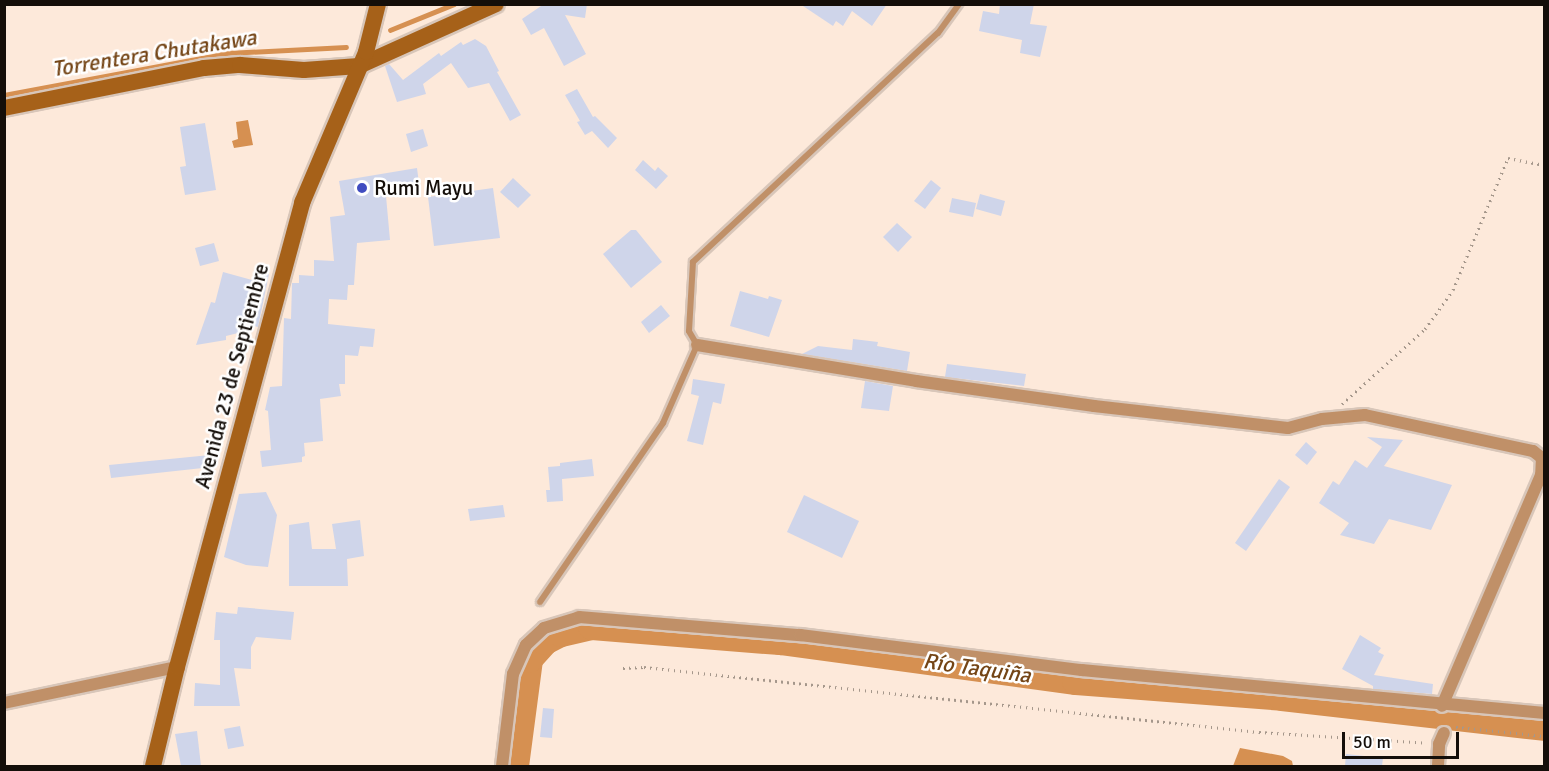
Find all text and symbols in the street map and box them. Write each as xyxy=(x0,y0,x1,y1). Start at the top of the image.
water label: Torrentera Chutakawa xyxy=(50,24,258,82)
place label: Rumi Mayu xyxy=(374,175,473,201)
marker: Rumi Mayu xyxy=(355,181,369,195)
street label: Avenida 23 de Septiembre xyxy=(190,261,274,491)
water label: Río Taquiña xyxy=(921,647,1033,689)
scale bar xyxy=(1345,720,1462,758)
text: 50 m xyxy=(1353,731,1391,753)

